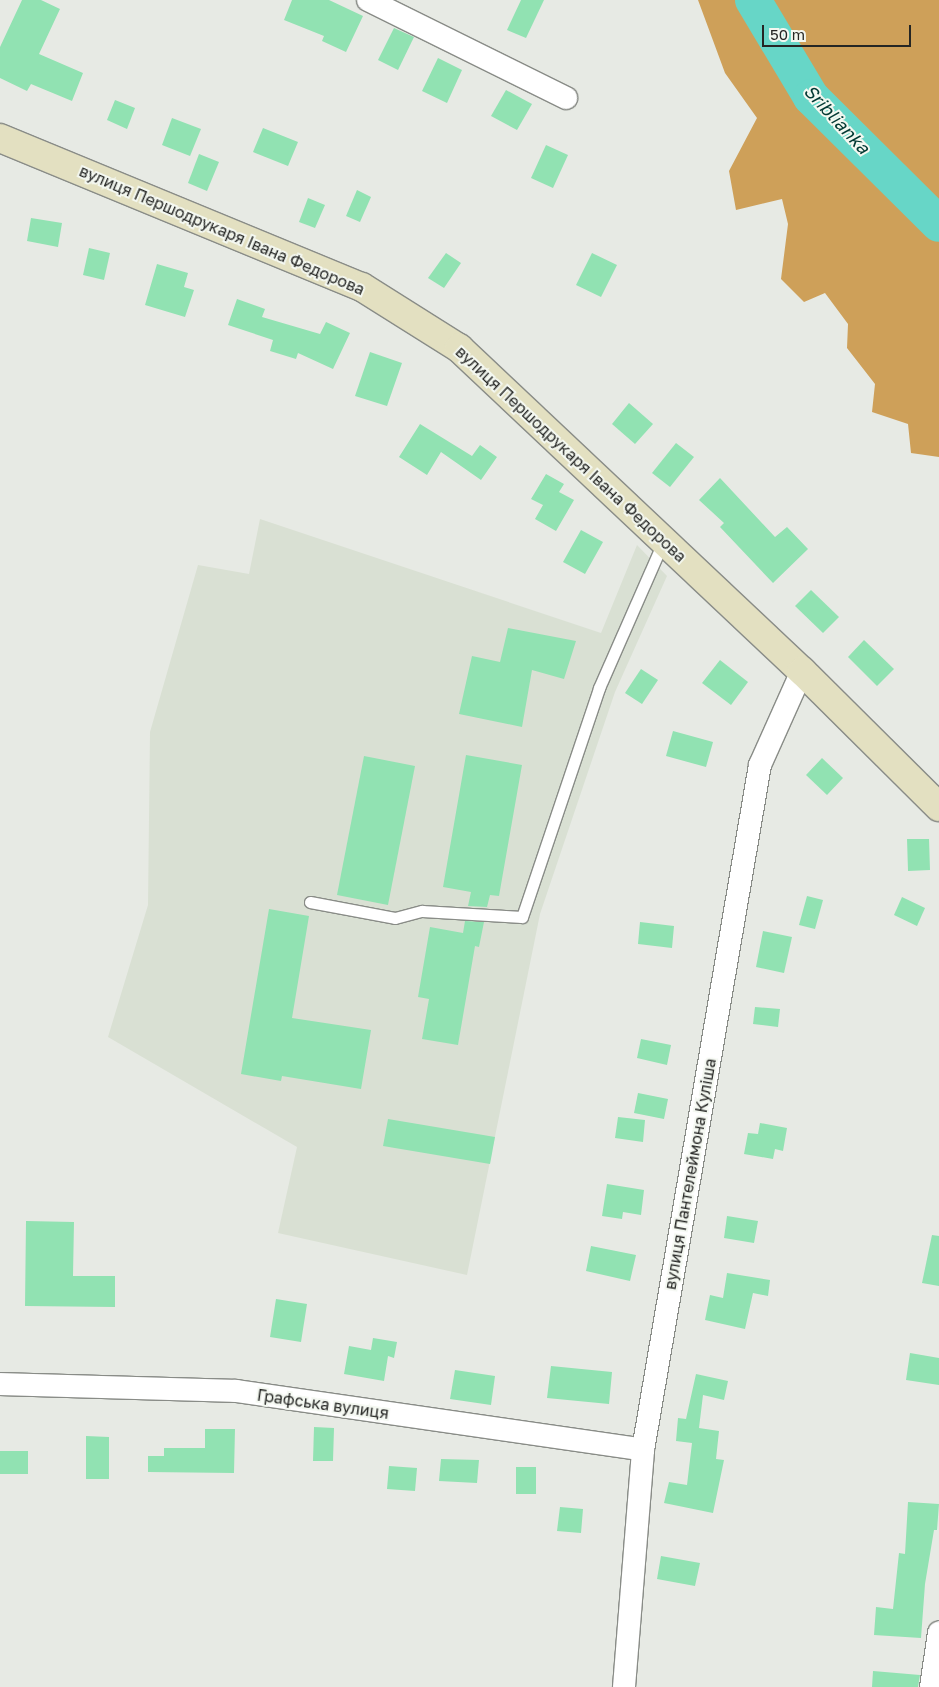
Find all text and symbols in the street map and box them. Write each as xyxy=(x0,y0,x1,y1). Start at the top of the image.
scale bar xyxy=(764,15,913,47)
text: 50 m xyxy=(770,25,805,43)
water label: Sriblianka xyxy=(800,80,874,158)
street label: вулиця Першодрукаря Івана Федорова xyxy=(76,161,368,299)
street label: вулиця Першодрукаря Івана Федорова xyxy=(452,342,690,566)
street label: вулиця Пантелеймона Куліша xyxy=(660,1057,720,1291)
street label: Графська вулиця xyxy=(256,1385,390,1423)

